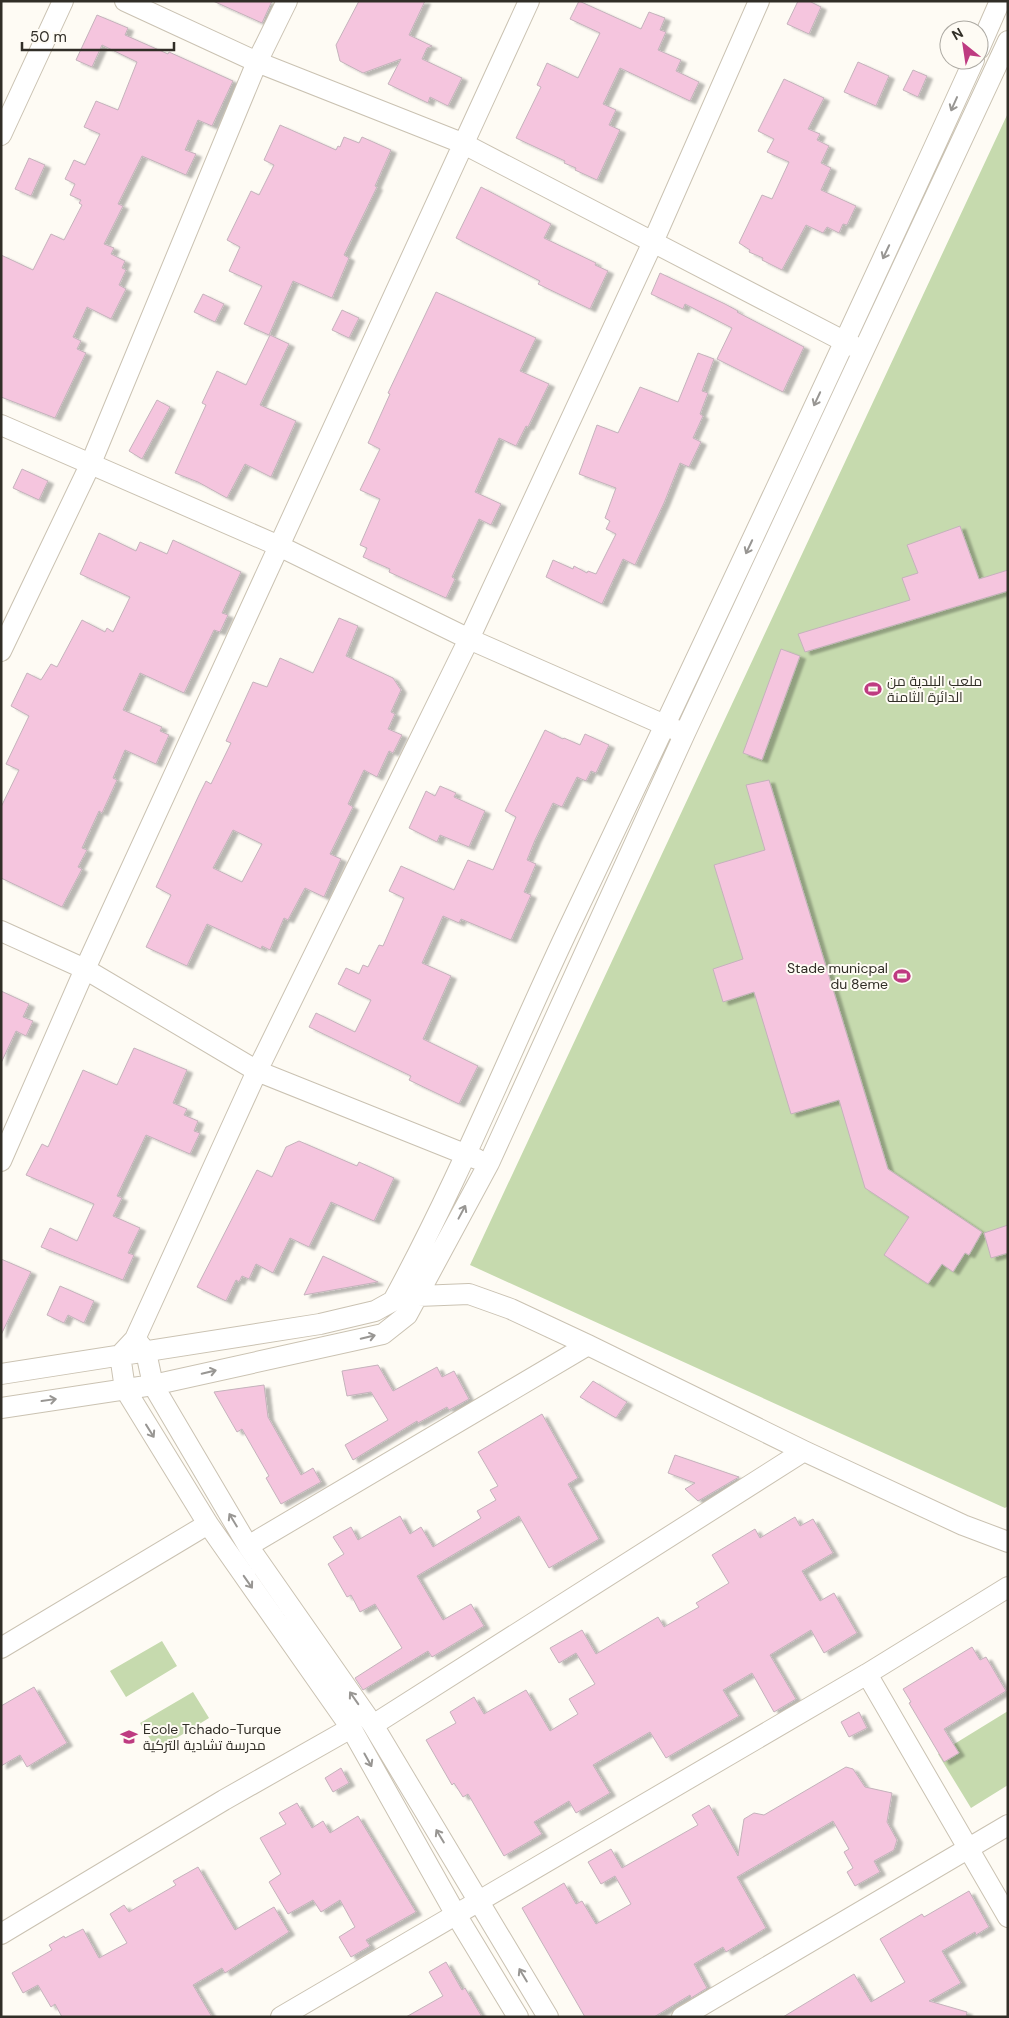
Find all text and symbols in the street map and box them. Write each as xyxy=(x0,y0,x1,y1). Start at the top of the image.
scale bar xyxy=(22,20,175,52)
north arrow xyxy=(939,20,989,70)
text: N xyxy=(949,23,966,44)
text: 50 m xyxy=(30,27,67,47)
one-way arrow xyxy=(948,96,958,111)
one-way arrow xyxy=(881,244,891,259)
one-way arrow xyxy=(812,392,822,407)
one-way arrow xyxy=(743,539,753,554)
place label: ملعب البلدية من الدائرة الثامنة xyxy=(887,672,982,706)
sports icon: ملعب البلدية من الدائرة الثامنة xyxy=(863,679,883,699)
place label: Stade municpal du 8eme xyxy=(787,959,888,993)
sports icon: Stade municpal du 8eme xyxy=(892,966,912,986)
one-way arrow xyxy=(458,1205,467,1220)
one-way arrow xyxy=(360,1332,376,1341)
one-way arrow xyxy=(201,1367,217,1377)
one-way arrow xyxy=(41,1395,57,1405)
one-way arrow xyxy=(146,1423,156,1437)
one-way arrow xyxy=(227,1514,237,1528)
one-way arrow xyxy=(243,1574,253,1588)
one-way arrow xyxy=(349,1691,359,1705)
place label: Ecole Tchado-Turque مدرسة تشادية التركية xyxy=(143,1720,281,1754)
school or university icon: Ecole Tchado-Turque مدرسة تشادية التركية xyxy=(119,1727,139,1747)
one-way arrow xyxy=(364,1752,374,1766)
one-way arrow xyxy=(434,1829,444,1843)
one-way arrow xyxy=(518,1968,528,1982)

